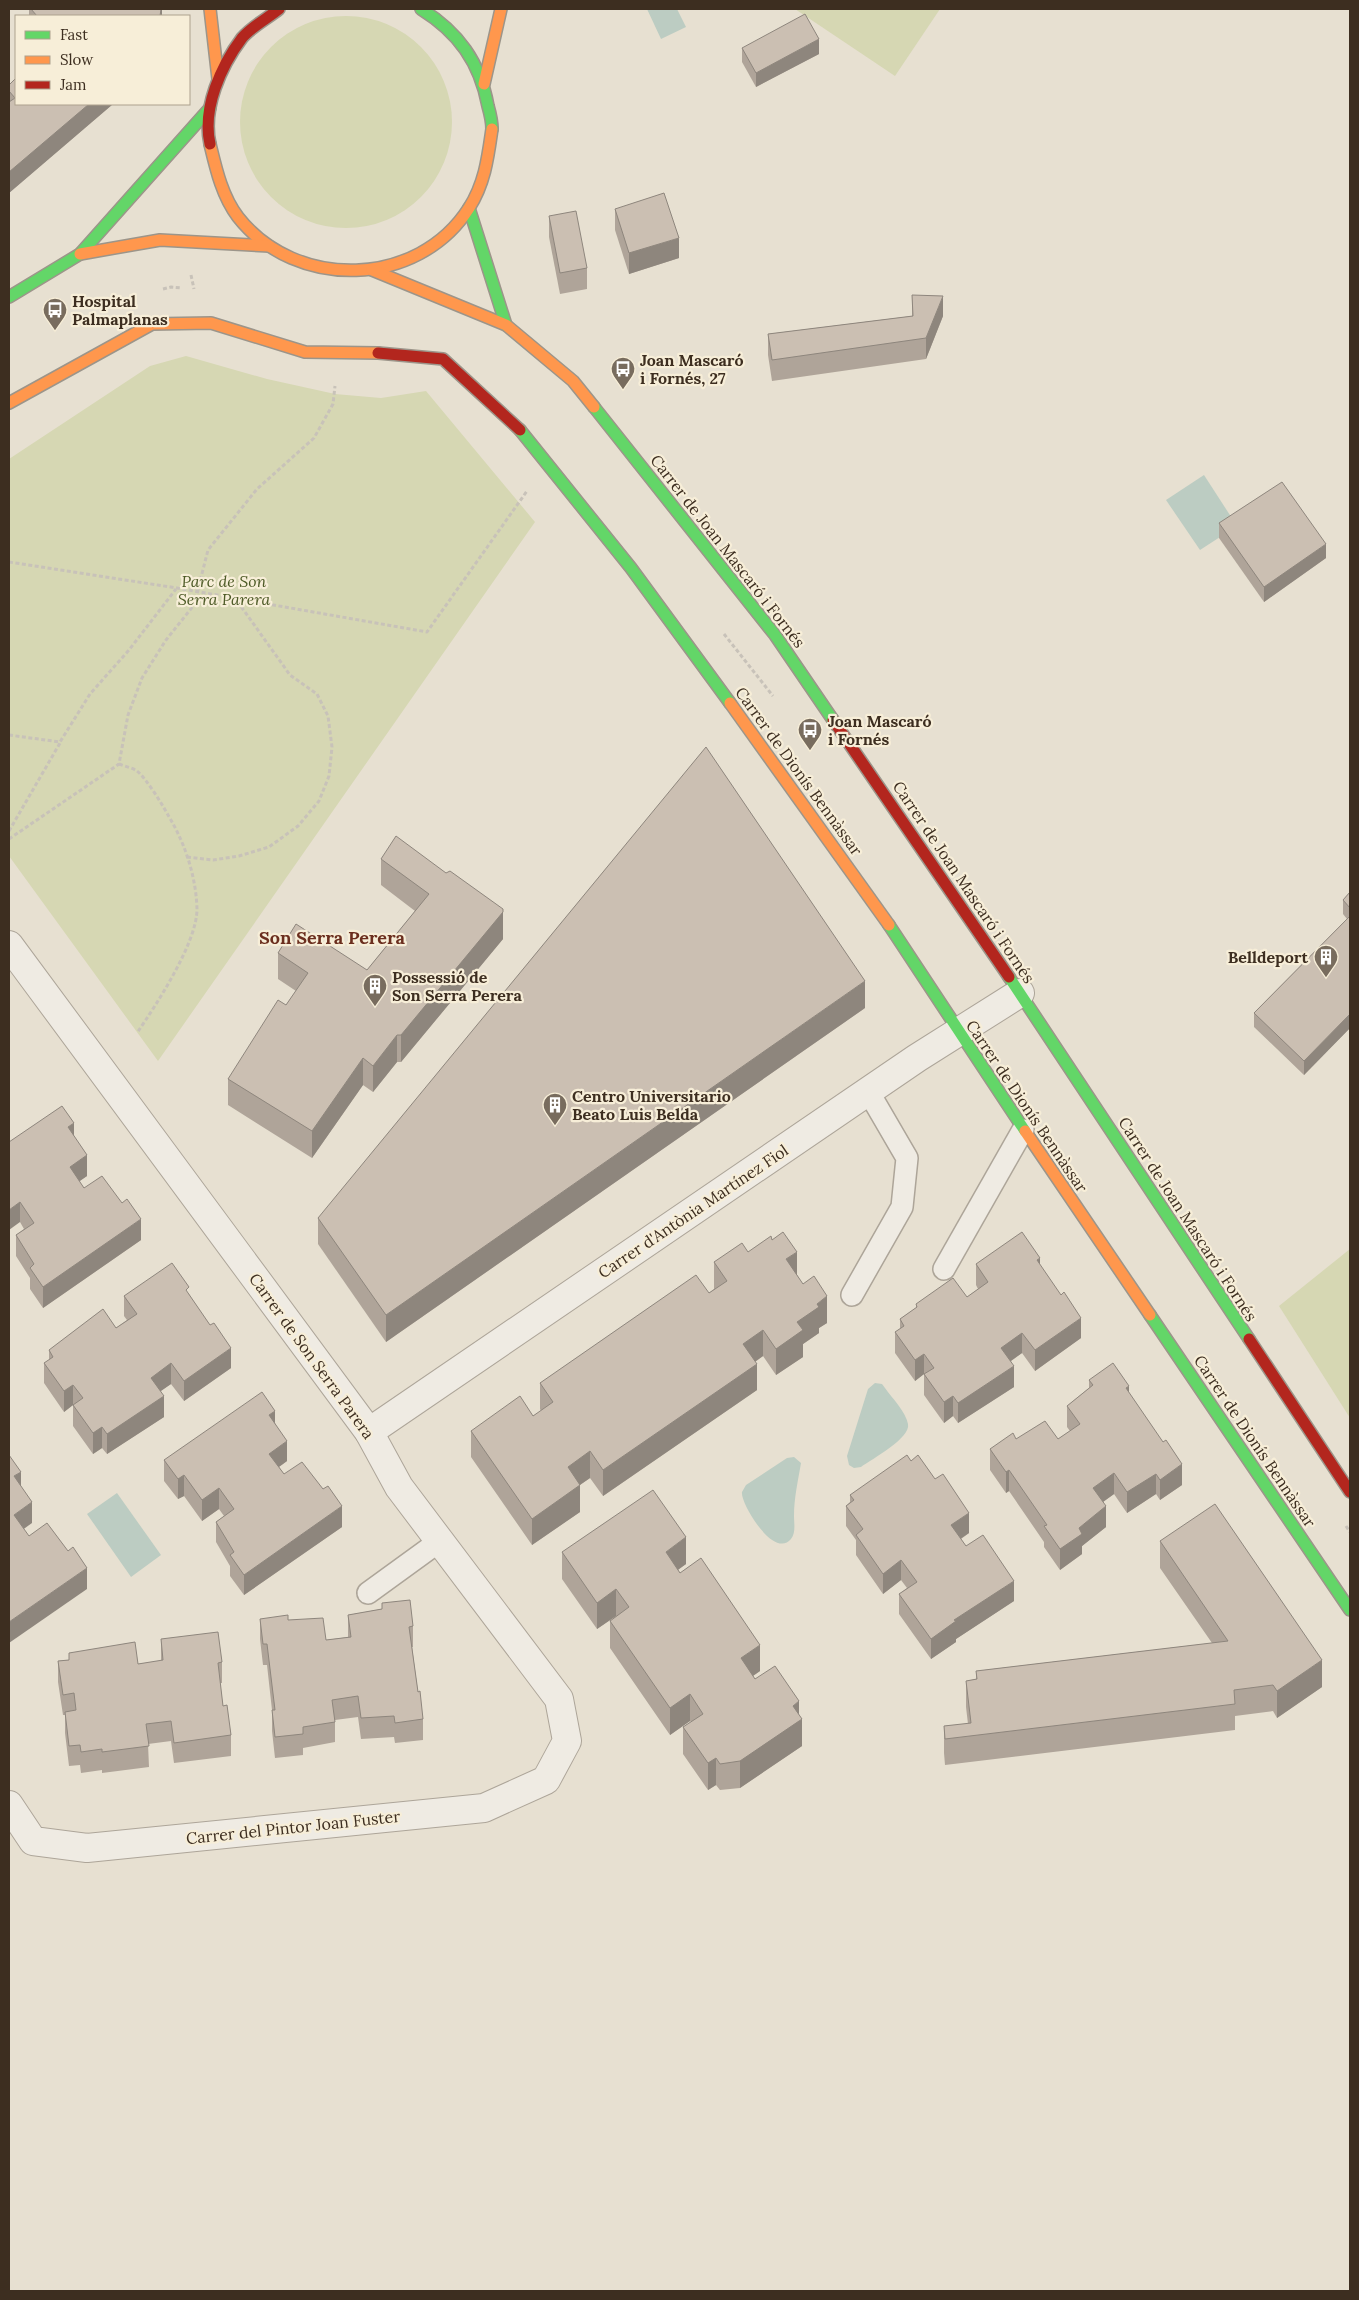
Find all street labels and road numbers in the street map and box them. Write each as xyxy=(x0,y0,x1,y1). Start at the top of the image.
street label: Carrer de Joan Mascaró i Fornés xyxy=(646,450,810,652)
street label: Carrer de Dionís Bennàssar xyxy=(731,683,867,859)
street label: Carrer de Joan Mascaró i Fornés xyxy=(889,777,1039,987)
street label: Carrer de Dionís Bennàssar xyxy=(962,1016,1092,1196)
street label: Carrer de Joan Mascaró i Fornés xyxy=(1114,1113,1262,1325)
street label: Carrer d'Antònia Martínez Fiol xyxy=(594,1140,792,1282)
street label: Carrer de Son Serra Parera xyxy=(245,1269,379,1443)
street label: Carrer de Dionís Bennàssar xyxy=(1190,1351,1320,1531)
street label: Carrer del Pintor Joan Fuster xyxy=(185,1806,401,1848)

